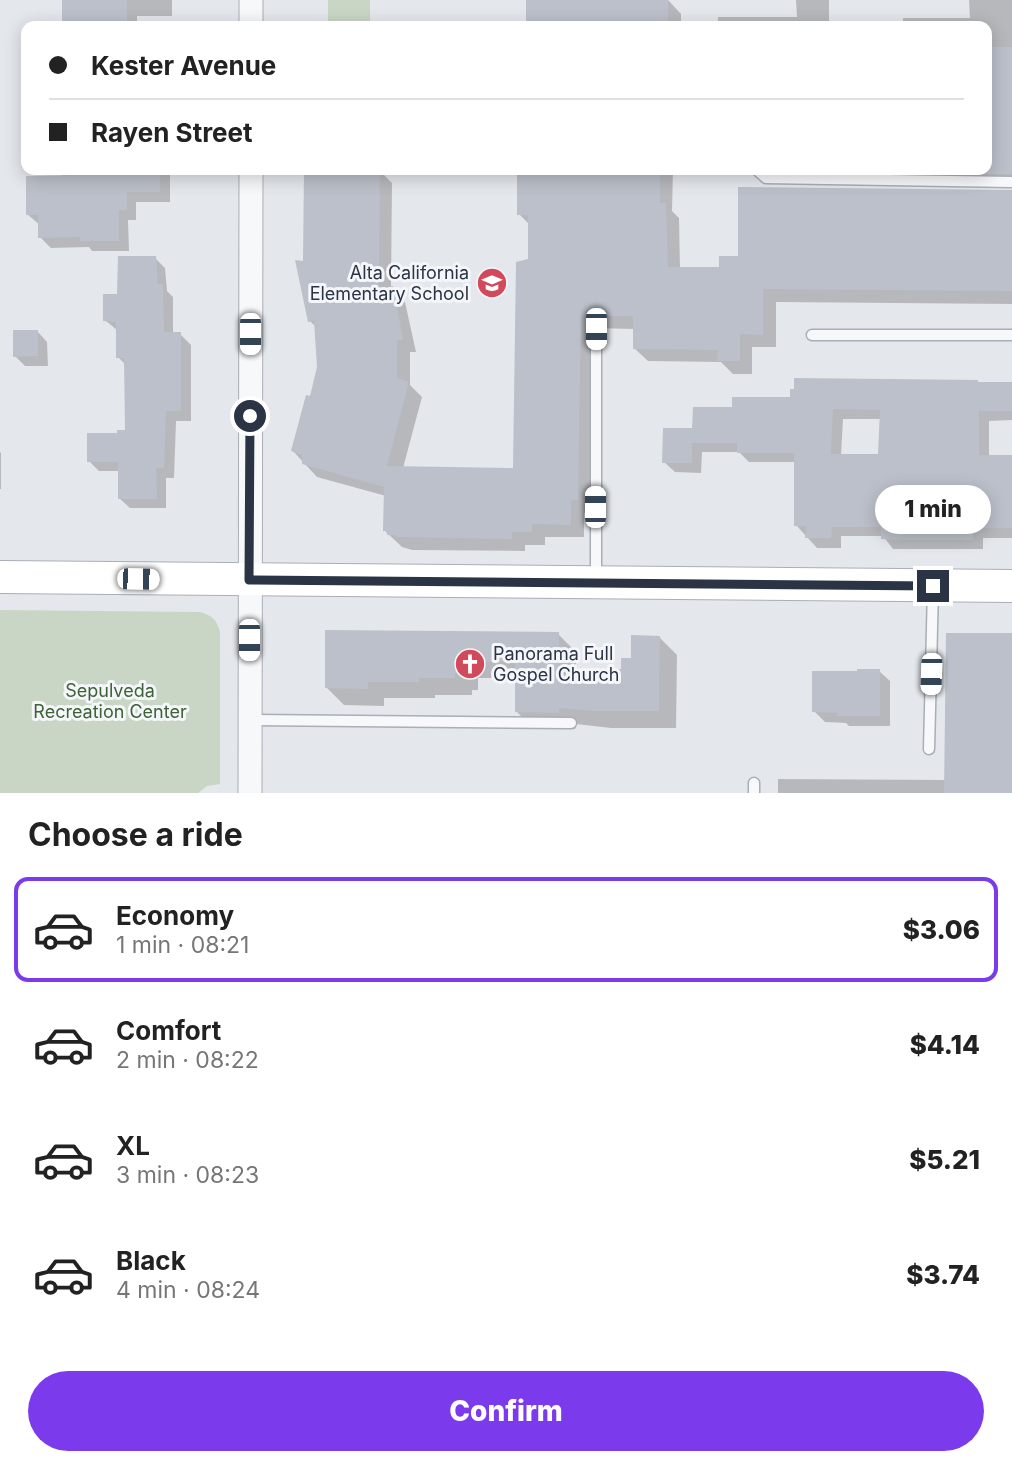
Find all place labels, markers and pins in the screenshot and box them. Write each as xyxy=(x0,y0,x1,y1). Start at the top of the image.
place label: Alta California Elementary School xyxy=(310,262,469,304)
school or university icon: Alta California Elementary School xyxy=(475,266,509,300)
place label: Panorama Full Gospel Church xyxy=(493,643,620,685)
church icon: Panorama Full Gospel Church xyxy=(453,647,487,681)

